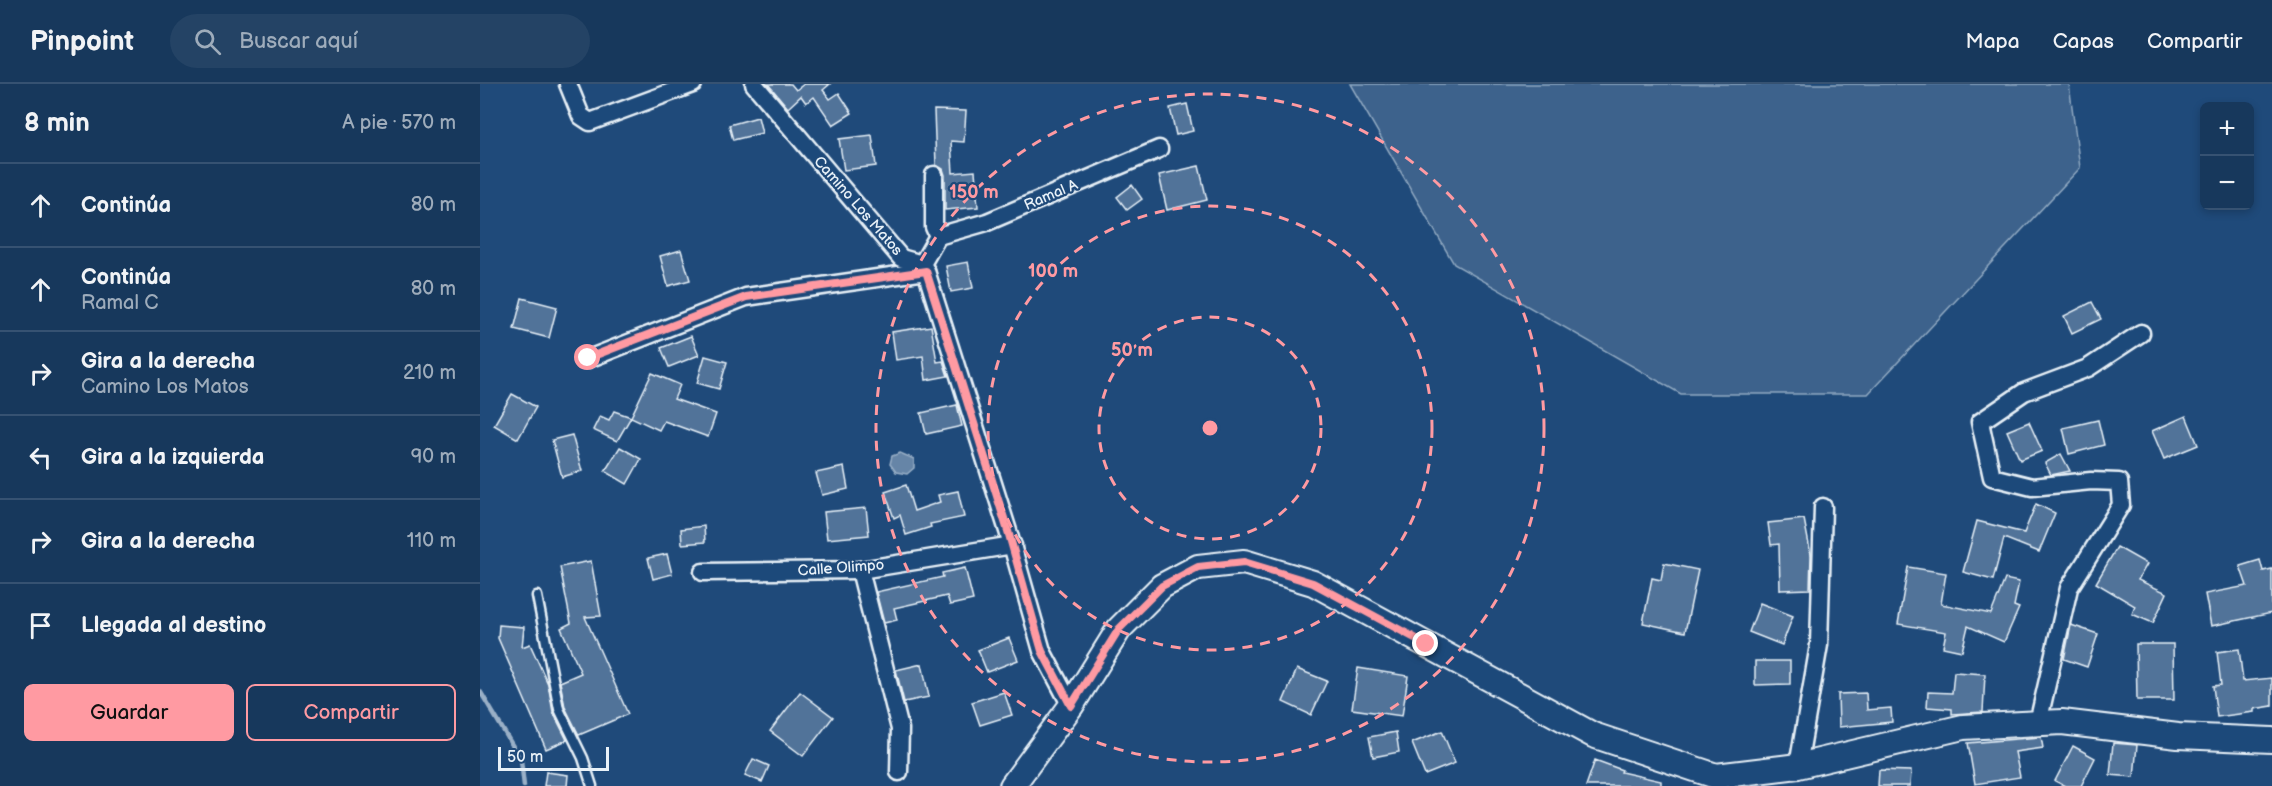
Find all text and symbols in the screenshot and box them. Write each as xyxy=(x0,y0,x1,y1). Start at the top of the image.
search box xyxy=(170,14,590,68)
text: Pinpoint xyxy=(30,25,134,58)
icon: search xyxy=(191,25,224,58)
text: Buscar aquí xyxy=(239,28,358,55)
text: Mapa xyxy=(1966,29,2020,54)
text: Capas xyxy=(2053,29,2114,54)
text: Compartir xyxy=(2147,29,2242,54)
map controls xyxy=(2200,102,2254,210)
button: + xyxy=(2200,102,2254,156)
text: 8 min xyxy=(24,108,90,139)
text: A pie · 570 m xyxy=(342,111,456,135)
street label: Camino Los Matos xyxy=(810,152,907,260)
button: − xyxy=(2200,156,2254,210)
street label: Ramal A xyxy=(1021,175,1082,215)
text: 150 m xyxy=(949,182,999,203)
icon: ahead xyxy=(24,189,57,222)
text: Continúa xyxy=(81,192,171,219)
text: 80 m xyxy=(411,193,456,217)
text: 100 m xyxy=(1028,261,1078,282)
text: Continúa xyxy=(81,264,171,291)
icon: ahead xyxy=(24,273,57,306)
text: 80 m xyxy=(411,277,456,301)
text: Ramal C xyxy=(81,291,158,315)
text: 50 m xyxy=(1111,340,1153,361)
route start xyxy=(574,344,600,370)
text: Gira a la derecha xyxy=(81,348,255,375)
icon: right xyxy=(24,357,57,390)
text: 210 m xyxy=(403,361,456,385)
text: Camino Los Matos xyxy=(81,375,249,399)
centre of rings xyxy=(1200,418,1220,438)
icon: left xyxy=(24,441,57,474)
text: Gira a la izquierda xyxy=(81,444,265,471)
text: 90 m xyxy=(411,445,456,469)
icon: right xyxy=(24,525,57,558)
text: Gira a la derecha xyxy=(81,528,255,555)
text: 110 m xyxy=(407,529,456,553)
street label: Calle Olimpo xyxy=(797,556,885,580)
icon: arrive xyxy=(24,609,57,642)
text: Llegada al destino xyxy=(81,612,266,639)
route end xyxy=(1412,630,1438,656)
button: Guardar xyxy=(24,684,234,741)
button: Compartir xyxy=(246,684,456,741)
scale bar xyxy=(498,744,609,772)
text: 50 m xyxy=(507,748,543,767)

